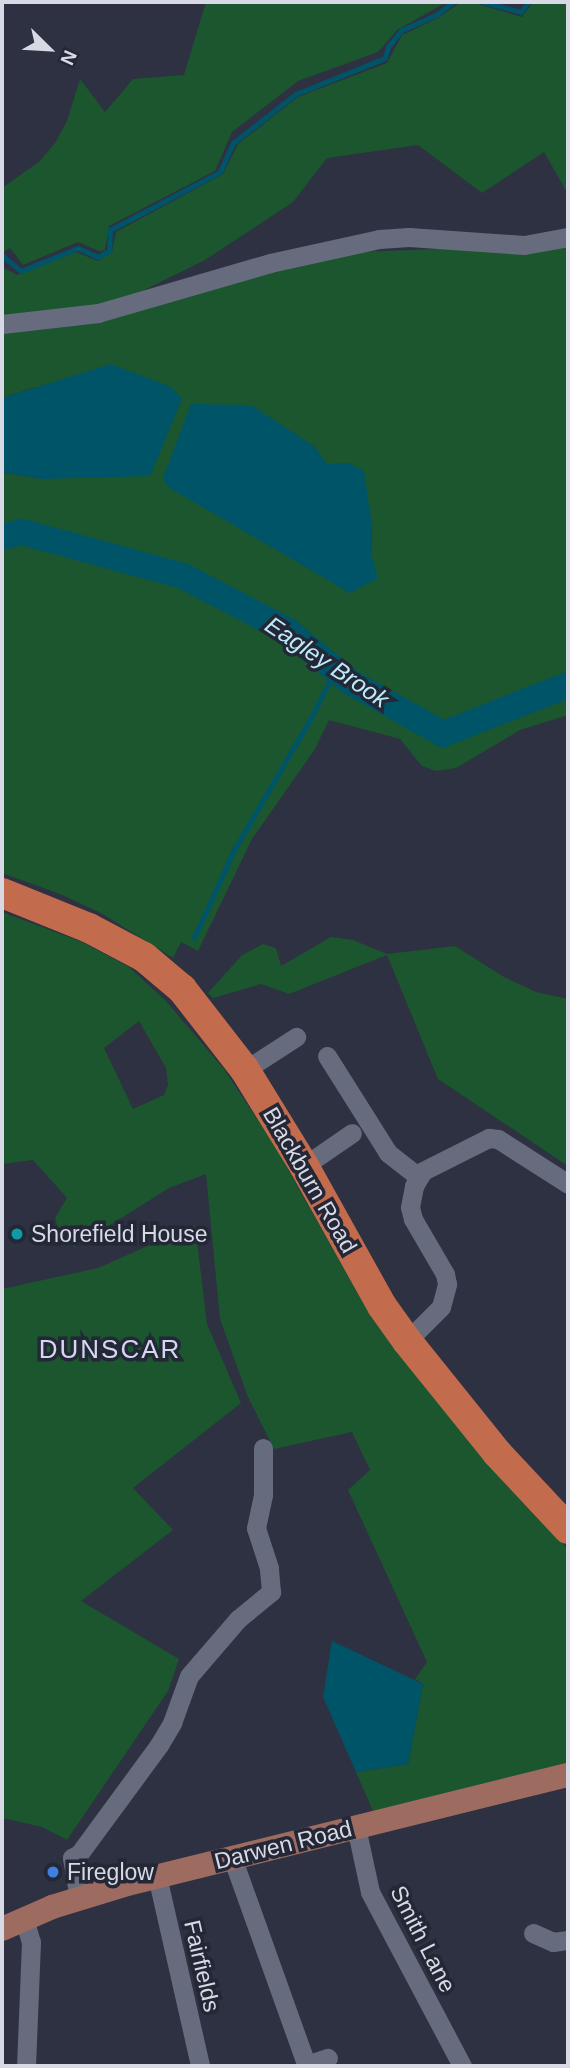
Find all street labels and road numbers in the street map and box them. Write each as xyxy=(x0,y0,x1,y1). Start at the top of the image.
street label: Blackburn Road xyxy=(257,1102,363,1258)
street label: Darwen Road xyxy=(211,1815,355,1875)
street label: Smith Lane xyxy=(384,1881,462,1997)
street label: Fairfields xyxy=(178,1917,226,2015)

